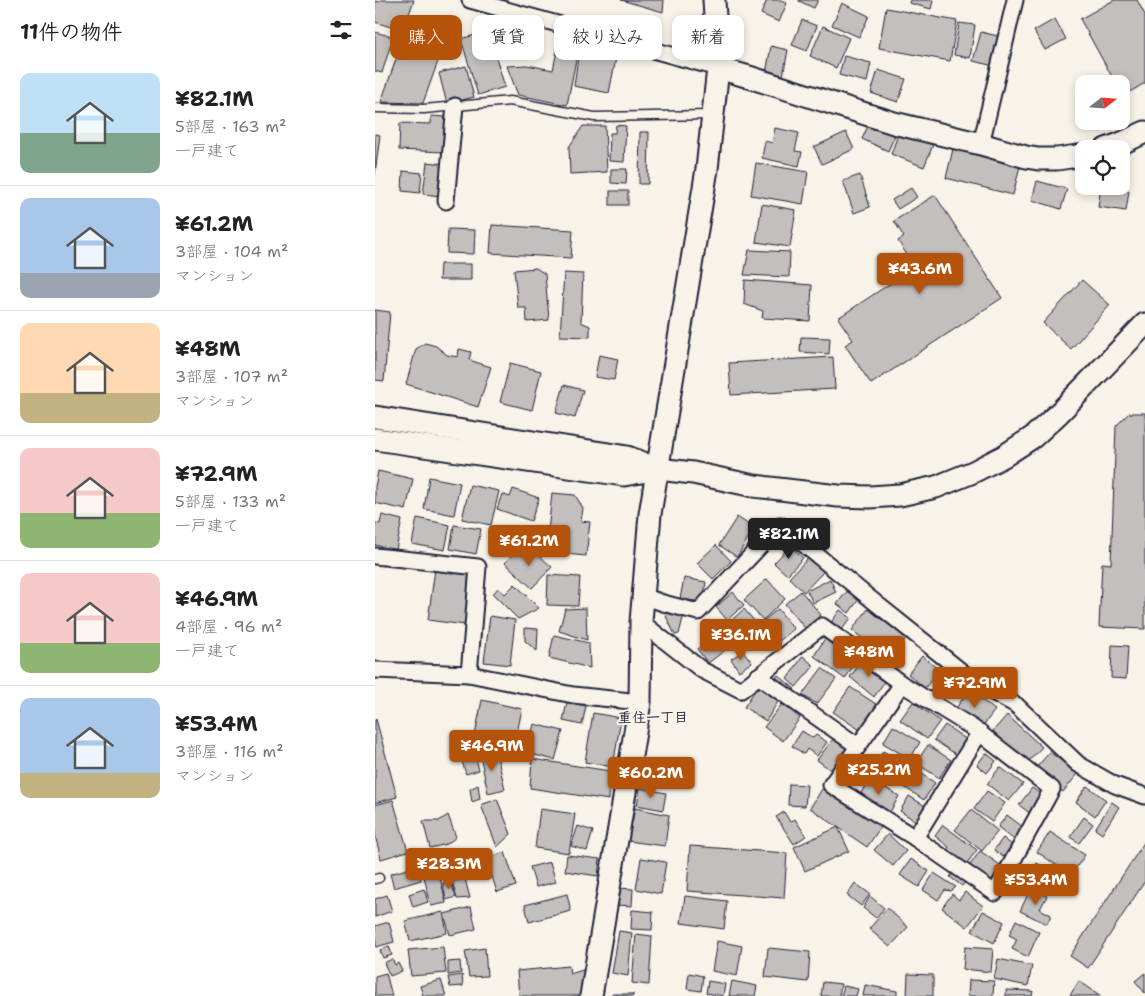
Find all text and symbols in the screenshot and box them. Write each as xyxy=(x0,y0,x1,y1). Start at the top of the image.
chip: 購入 xyxy=(390,15,462,60)
chip: 賃貸 xyxy=(472,15,544,60)
chip: 絞り込み xyxy=(554,15,662,60)
chip: 新着 xyxy=(672,15,744,60)
icon: filters xyxy=(327,16,355,44)
text: 11件の物件 xyxy=(20,18,123,46)
north arrow xyxy=(1075,75,1130,130)
map controls xyxy=(1075,75,1130,195)
text: ¥82.1M xyxy=(175,85,254,113)
icon: home xyxy=(60,93,120,153)
text: 5部屋 · 163 m² xyxy=(175,116,286,137)
text: 一戸建て xyxy=(175,140,239,161)
button: locate xyxy=(1075,140,1130,195)
text: ¥61.2M xyxy=(175,210,253,238)
icon: home xyxy=(60,218,120,278)
text: 3部屋 · 104 m² xyxy=(175,241,288,262)
pin: ¥43.6M xyxy=(879,252,961,295)
text: ¥43.6M xyxy=(888,258,952,279)
text: マンション xyxy=(175,265,254,286)
text: ¥48M xyxy=(175,335,241,363)
icon: home xyxy=(60,343,120,403)
text: 3部屋 · 107 m² xyxy=(175,366,288,387)
text: マンション xyxy=(175,390,254,411)
text: ¥72.9M xyxy=(175,460,257,488)
icon: home xyxy=(60,468,120,528)
text: 5部屋 · 133 m² xyxy=(175,491,286,512)
text: 一戸建て xyxy=(175,515,239,536)
pin: ¥82.1M xyxy=(748,518,830,560)
text: ¥82.1M xyxy=(759,523,819,544)
pin: ¥61.2M xyxy=(488,524,570,567)
text: ¥61.2M xyxy=(499,530,559,551)
text: ¥46.9M xyxy=(175,585,258,613)
icon: home xyxy=(60,593,120,653)
text: 4部屋 · 96 m² xyxy=(175,616,282,637)
pin: ¥36.1M xyxy=(700,618,782,661)
text: ¥36.1M xyxy=(711,624,771,645)
pin: ¥48M xyxy=(839,636,899,678)
text: 一戸建て xyxy=(175,640,239,661)
text: ¥48M xyxy=(844,641,894,662)
pin: ¥72.9M xyxy=(934,666,1016,709)
text: ¥72.9M xyxy=(944,672,1006,693)
district label: 重住一丁目 xyxy=(618,708,688,726)
text: ¥53.4M xyxy=(175,710,258,738)
icon: home xyxy=(60,718,120,778)
pin: ¥46.9M xyxy=(451,730,533,772)
text: ¥46.9M xyxy=(460,735,524,756)
text: 3部屋 · 116 m² xyxy=(175,741,284,762)
pin: ¥25.2M xyxy=(838,754,920,796)
pin: ¥60.2M xyxy=(610,756,692,799)
text: ¥25.2M xyxy=(847,759,911,780)
text: ¥60.2M xyxy=(619,762,683,783)
text: マンション xyxy=(175,765,254,786)
pin: ¥28.3M xyxy=(408,848,490,890)
text: ¥28.3M xyxy=(417,853,481,874)
pin: ¥53.4M xyxy=(995,864,1077,906)
text: ¥53.4M xyxy=(1005,869,1067,890)

